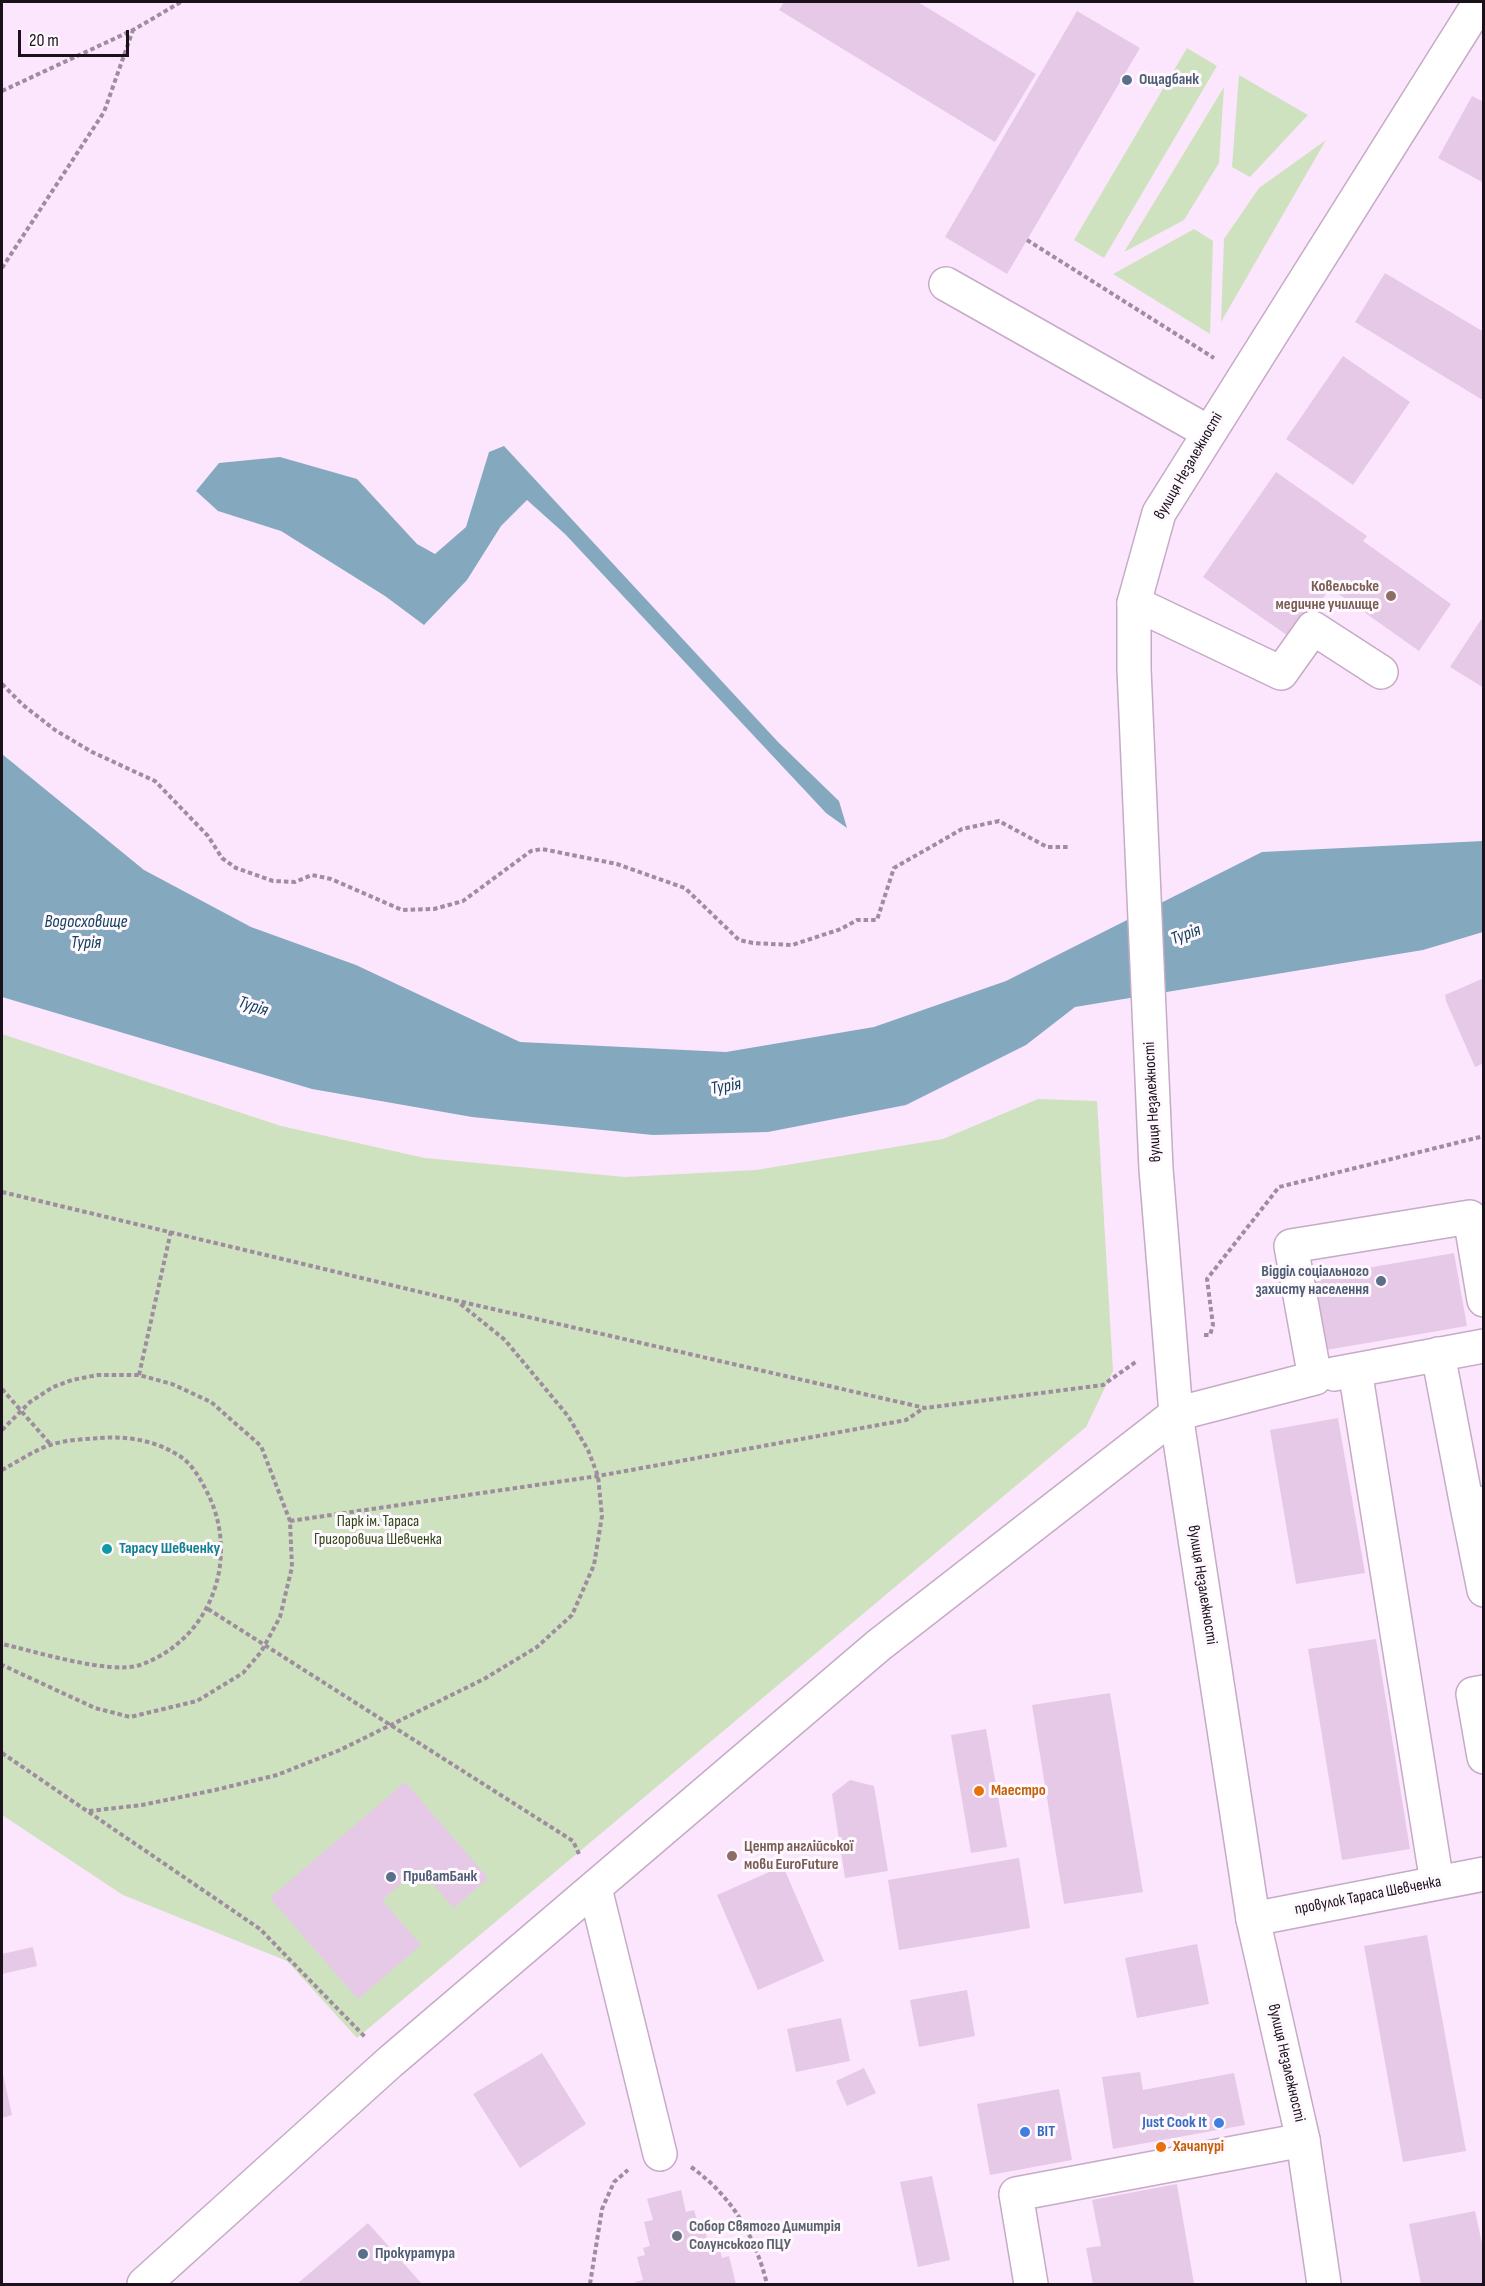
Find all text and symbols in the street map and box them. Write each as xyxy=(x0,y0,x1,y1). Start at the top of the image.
scale bar xyxy=(21,18,132,56)
text: 20 m xyxy=(29,30,59,51)
place label: Ощадбанк xyxy=(1139,70,1199,90)
marker: Ощадбанк xyxy=(1120,73,1134,87)
street label: вулиця Незалежності xyxy=(1151,409,1227,523)
place label: Ковельське медичне училище xyxy=(1276,577,1379,615)
marker: Ковельське медичне училище xyxy=(1384,589,1398,603)
water label: Водосховище Турія xyxy=(44,911,128,954)
water label: Турія xyxy=(1168,920,1204,950)
water label: Турія xyxy=(235,992,271,1022)
street label: вулиця Незалежності xyxy=(1140,1041,1166,1163)
water label: Турія xyxy=(709,1074,743,1100)
place label: Відділ соціального захисту населення xyxy=(1255,1262,1369,1300)
marker: Відділ соціального захисту населення xyxy=(1374,1274,1388,1288)
park label: Парк ім. Тараса Григоровича Шевченка xyxy=(314,1512,442,1550)
street label: вулиця Незалежності xyxy=(1183,1524,1221,1646)
place label: Тарасу Шевченку xyxy=(119,1539,220,1559)
marker: Тарасу Шевченку xyxy=(100,1542,114,1556)
place label: Маестро xyxy=(991,1781,1046,1801)
marker: Маестро xyxy=(972,1784,986,1798)
place label: Центр англійської мови EuroFuture xyxy=(744,1837,853,1875)
marker: Центр англійської мови EuroFuture xyxy=(725,1849,739,1863)
place label: ПриватБанк xyxy=(403,1867,477,1887)
marker: ПриватБанк xyxy=(384,1870,398,1884)
street label: провулок Тараса Шевченка xyxy=(1293,1872,1443,1920)
street label: вулиця Незалежності xyxy=(1263,2002,1309,2124)
place label: Just Cook It xyxy=(1142,2113,1207,2133)
marker: Just Cook It xyxy=(1212,2116,1226,2130)
place label: ВІТ xyxy=(1037,2122,1055,2142)
marker: ВІТ xyxy=(1018,2125,1032,2139)
place label: Хачапурі xyxy=(1173,2137,1224,2157)
marker: Хачапурі xyxy=(1154,2140,1168,2154)
place label: Собор Святого Димитрія Солунського ПЦУ xyxy=(689,2217,841,2255)
marker: Собор Святого Димитрія Солунського ПЦУ xyxy=(670,2229,684,2243)
place label: Прокуратура xyxy=(375,2244,455,2264)
marker: Прокуратура xyxy=(356,2247,370,2261)

